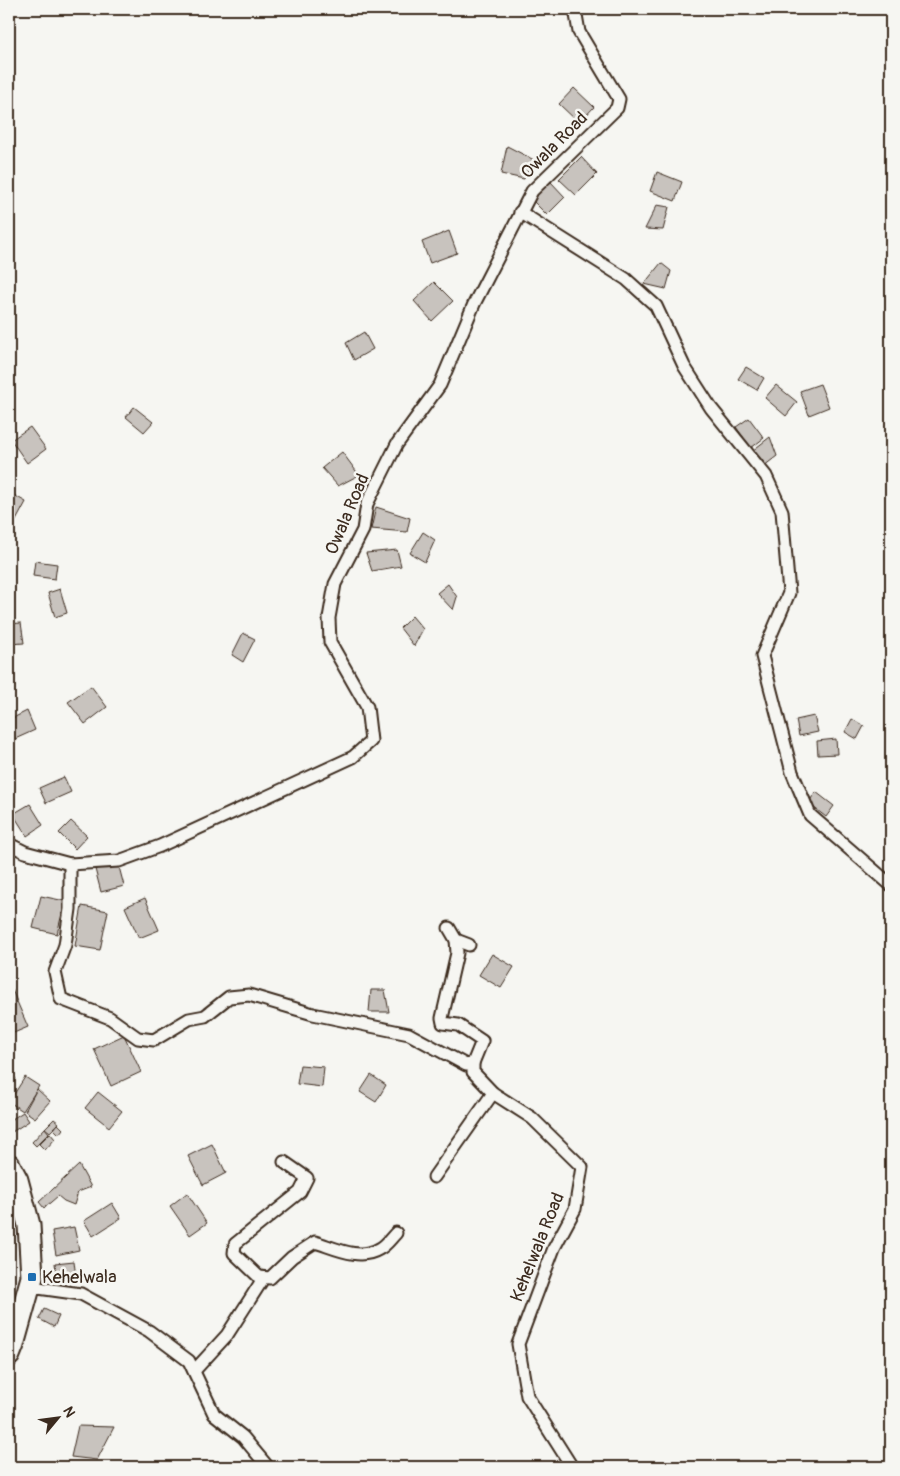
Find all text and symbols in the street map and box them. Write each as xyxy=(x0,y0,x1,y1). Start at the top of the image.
street label: Owala Road xyxy=(516,107,593,184)
street label: Owala Road xyxy=(320,470,375,558)
street label: Kehelwala Road xyxy=(505,1189,570,1305)
place label: Kehelwala xyxy=(42,1266,117,1289)
marker: Kehelwala xyxy=(26,1271,38,1283)
north arrow xyxy=(32,1394,82,1444)
text: N xyxy=(59,1404,79,1420)

